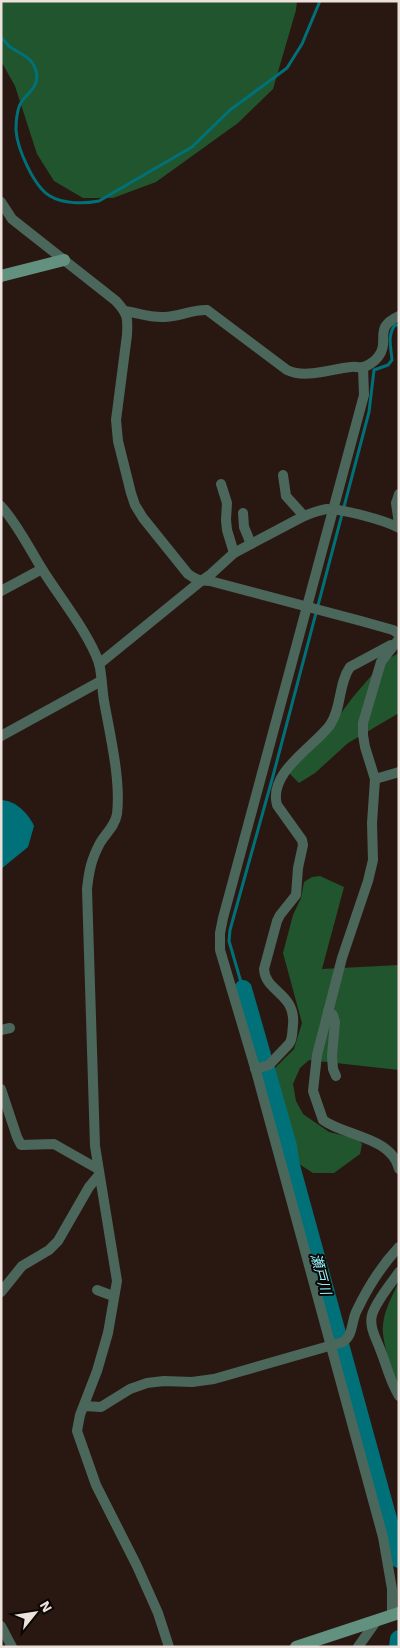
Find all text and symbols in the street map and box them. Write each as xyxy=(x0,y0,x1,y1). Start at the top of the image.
water label: 瀬戸川 xyxy=(308,1252,335,1298)
north arrow xyxy=(10,1588,60,1638)
text: N xyxy=(37,1598,56,1615)

